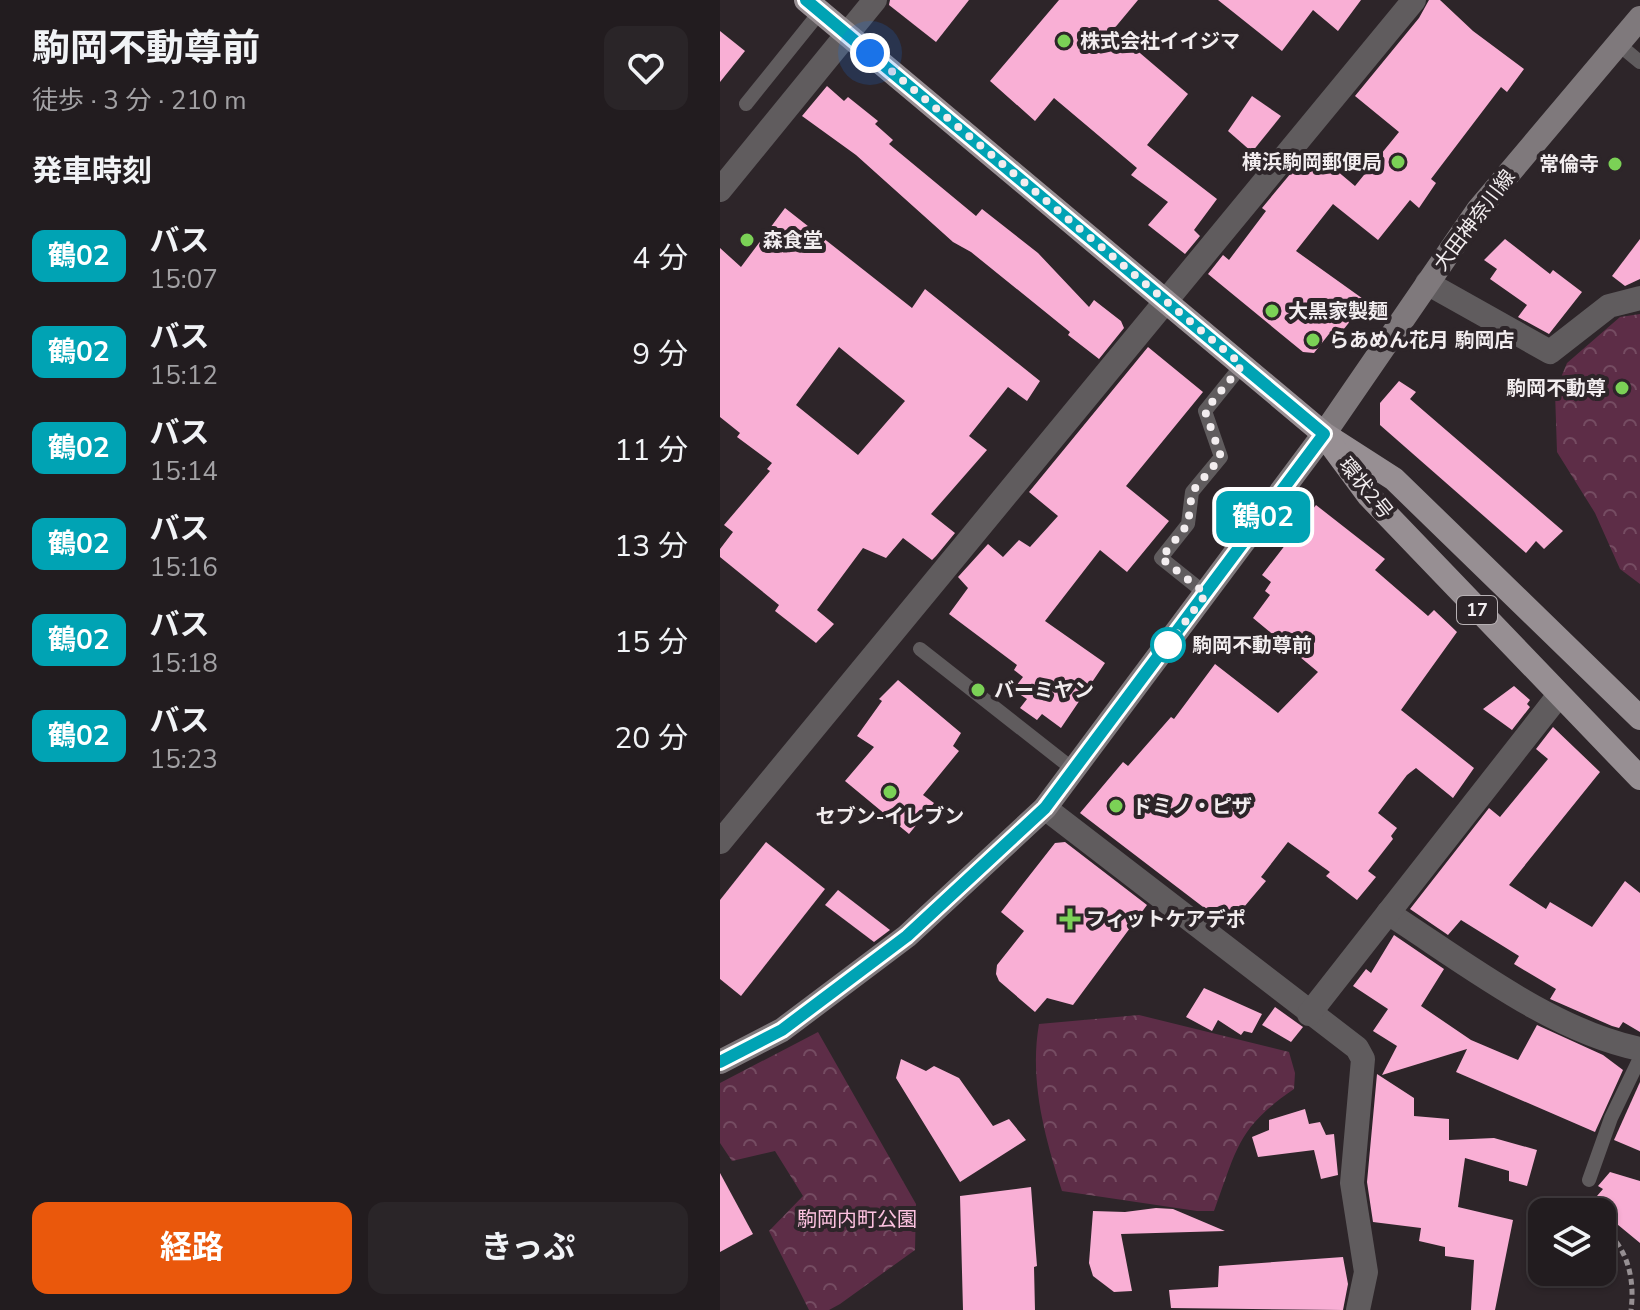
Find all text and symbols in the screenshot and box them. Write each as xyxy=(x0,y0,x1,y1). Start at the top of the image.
text: 駒岡不動尊前 xyxy=(32,23,260,74)
button: heart xyxy=(604,26,688,110)
place label: 株式会社イイジマ xyxy=(1080,28,1240,55)
marker: 株式会社イイジマ xyxy=(1055,32,1073,50)
your location xyxy=(850,33,890,73)
text: 徒歩 · 3 分 · 210 m xyxy=(32,83,247,118)
place label: 横浜駒岡郵便局 xyxy=(1242,149,1382,176)
text: 発車時刻 xyxy=(32,151,152,192)
place label: 常倫寺 xyxy=(1539,151,1599,178)
marker: 横浜駒岡郵便局 xyxy=(1389,153,1407,171)
marker: 常倫寺 xyxy=(1606,155,1624,173)
street label: 大田神奈川線 xyxy=(1428,164,1521,276)
text: バス xyxy=(150,221,210,262)
place label: 森食堂 xyxy=(763,227,823,254)
marker: 森食堂 xyxy=(738,231,756,249)
text: 鶴02 xyxy=(48,237,110,275)
text: 4 分 xyxy=(632,238,688,279)
text: 15:07 xyxy=(150,262,218,297)
place label: 大黒家製麺 xyxy=(1288,298,1388,325)
marker: 大黒家製麺 xyxy=(1263,302,1281,320)
text: バス xyxy=(150,317,210,358)
place label: らあめん花月 駒岡店 xyxy=(1329,327,1514,354)
marker: らあめん花月 駒岡店 xyxy=(1304,331,1322,349)
text: 鶴02 xyxy=(48,333,110,371)
text: 9 分 xyxy=(632,334,688,375)
text: 15:12 xyxy=(150,358,218,393)
place label: 駒岡不動尊 xyxy=(1506,375,1606,402)
marker: 駒岡不動尊 xyxy=(1613,379,1631,397)
text: バス xyxy=(150,413,210,454)
text: 鶴02 xyxy=(48,429,110,467)
text: 11 分 xyxy=(614,430,688,471)
street label: 環状2号 xyxy=(1332,452,1399,525)
text: 15:14 xyxy=(150,454,218,489)
line badge: 鶴02 xyxy=(1217,491,1309,543)
text: 鶴02 xyxy=(1232,498,1294,536)
text: バス xyxy=(150,509,210,550)
text: 鶴02 xyxy=(48,525,110,563)
text: 13 分 xyxy=(614,526,688,567)
text: 15:16 xyxy=(150,550,218,585)
road number: 17 xyxy=(1457,596,1497,624)
text: バス xyxy=(150,605,210,646)
text: 鶴02 xyxy=(48,621,110,659)
text: 15 分 xyxy=(614,622,688,663)
marker: 駒岡不動尊前 xyxy=(1151,628,1185,662)
place label: 駒岡不動尊前 xyxy=(1192,632,1312,659)
text: 15:18 xyxy=(150,646,218,681)
place label: バーミヤン xyxy=(994,677,1094,704)
marker: バーミヤン xyxy=(969,681,987,699)
text: バス xyxy=(150,701,210,742)
text: 鶴02 xyxy=(48,717,110,755)
text: 20 分 xyxy=(614,718,688,759)
text: 15:23 xyxy=(150,742,218,777)
marker: セブン-イレブン xyxy=(881,783,899,801)
place label: ドミノ・ピザ xyxy=(1132,793,1252,820)
marker: ドミノ・ピザ xyxy=(1107,797,1125,815)
place label: セブン-イレブン xyxy=(816,803,964,830)
place label: フィットケアデポ xyxy=(1086,906,1246,933)
marker: フィットケアデポ xyxy=(1061,910,1079,928)
map controls xyxy=(1528,1198,1616,1286)
button: layers xyxy=(1528,1198,1616,1286)
button: 経路 xyxy=(32,1202,352,1294)
button: きっぷ xyxy=(368,1202,688,1294)
park label: 駒岡内町公園 xyxy=(797,1206,917,1233)

